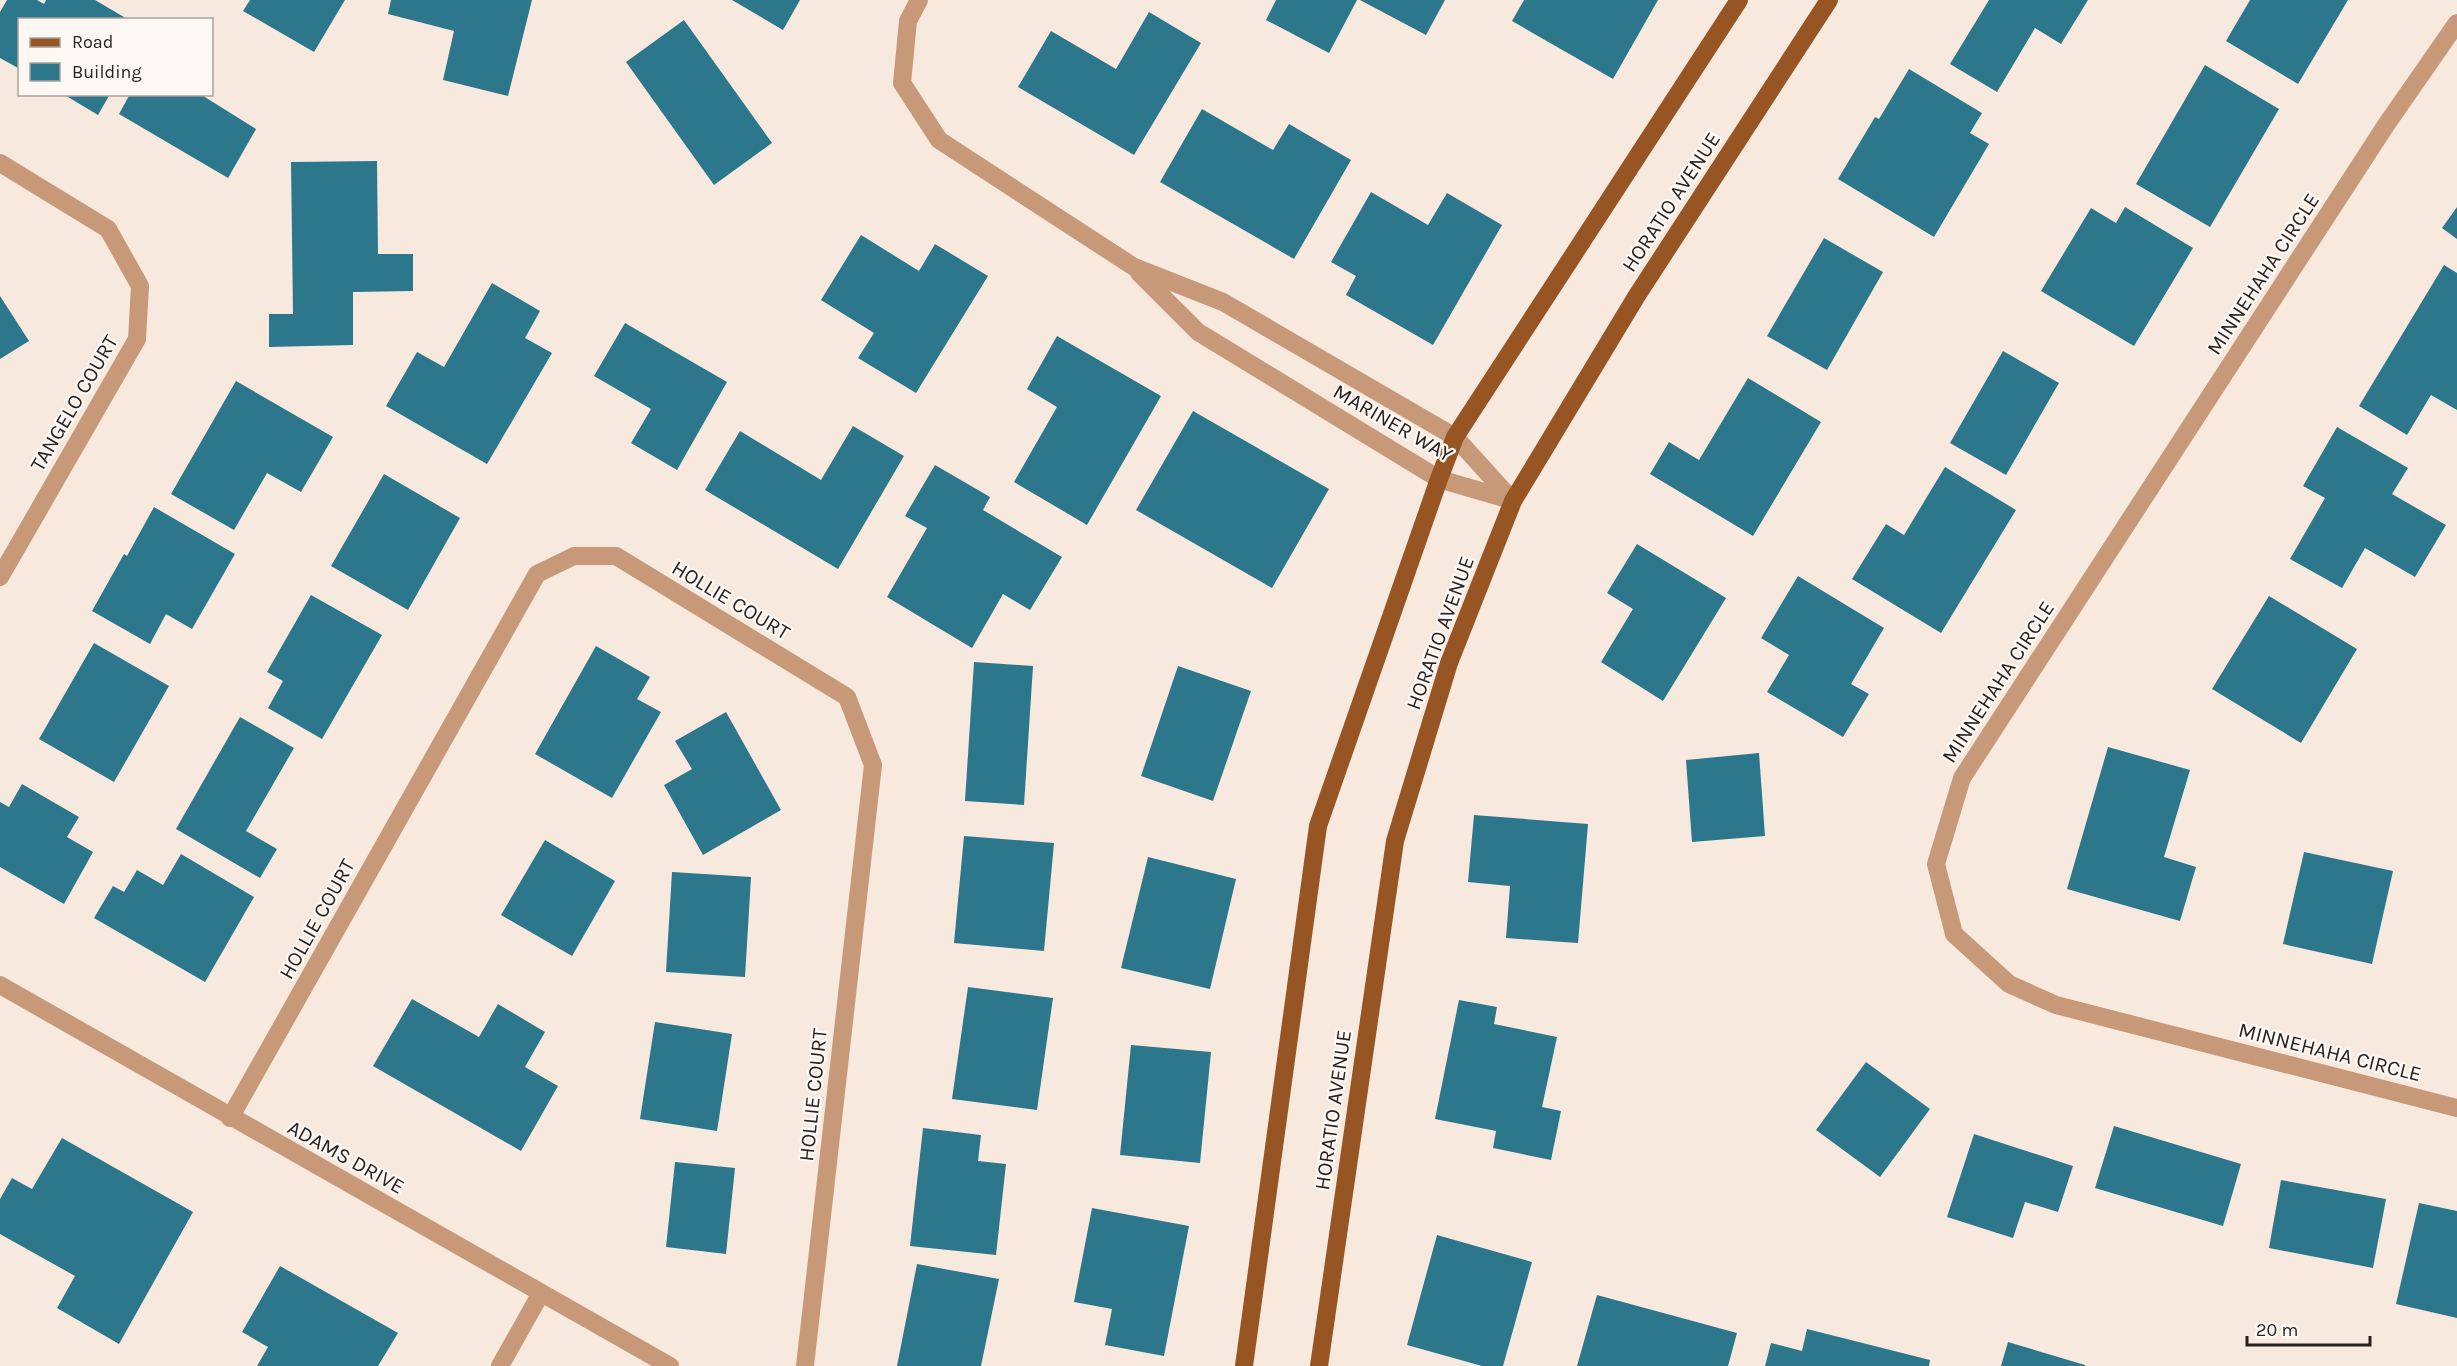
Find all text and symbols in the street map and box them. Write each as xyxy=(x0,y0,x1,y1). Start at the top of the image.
legend xyxy=(18,18,213,96)
text: Road xyxy=(72,31,113,53)
text: Building xyxy=(72,61,142,83)
street label: HORATIO AVENUE xyxy=(1617,128,1725,276)
street label: MINNEHAHA CIRCLE xyxy=(2202,189,2324,359)
street label: TANGELO COURT xyxy=(25,330,123,475)
street label: MARINER WAY xyxy=(1329,379,1457,467)
street label: HORATIO AVENUE xyxy=(1401,553,1479,713)
street label: HOLLIE COURT xyxy=(668,555,795,645)
street label: MINNEHAHA CIRCLE xyxy=(1937,597,2059,767)
street label: HOLLIE COURT xyxy=(274,854,360,983)
street label: MINNEHAHA CIRCLE xyxy=(2236,1018,2424,1086)
street label: HOLLIE COURT xyxy=(794,1027,832,1163)
street label: HORATIO AVENUE xyxy=(1310,1028,1356,1192)
street label: ADAMS DRIVE xyxy=(283,1115,409,1199)
scale bar xyxy=(2247,1309,2370,1347)
text: 20 m xyxy=(2256,1319,2298,1341)

